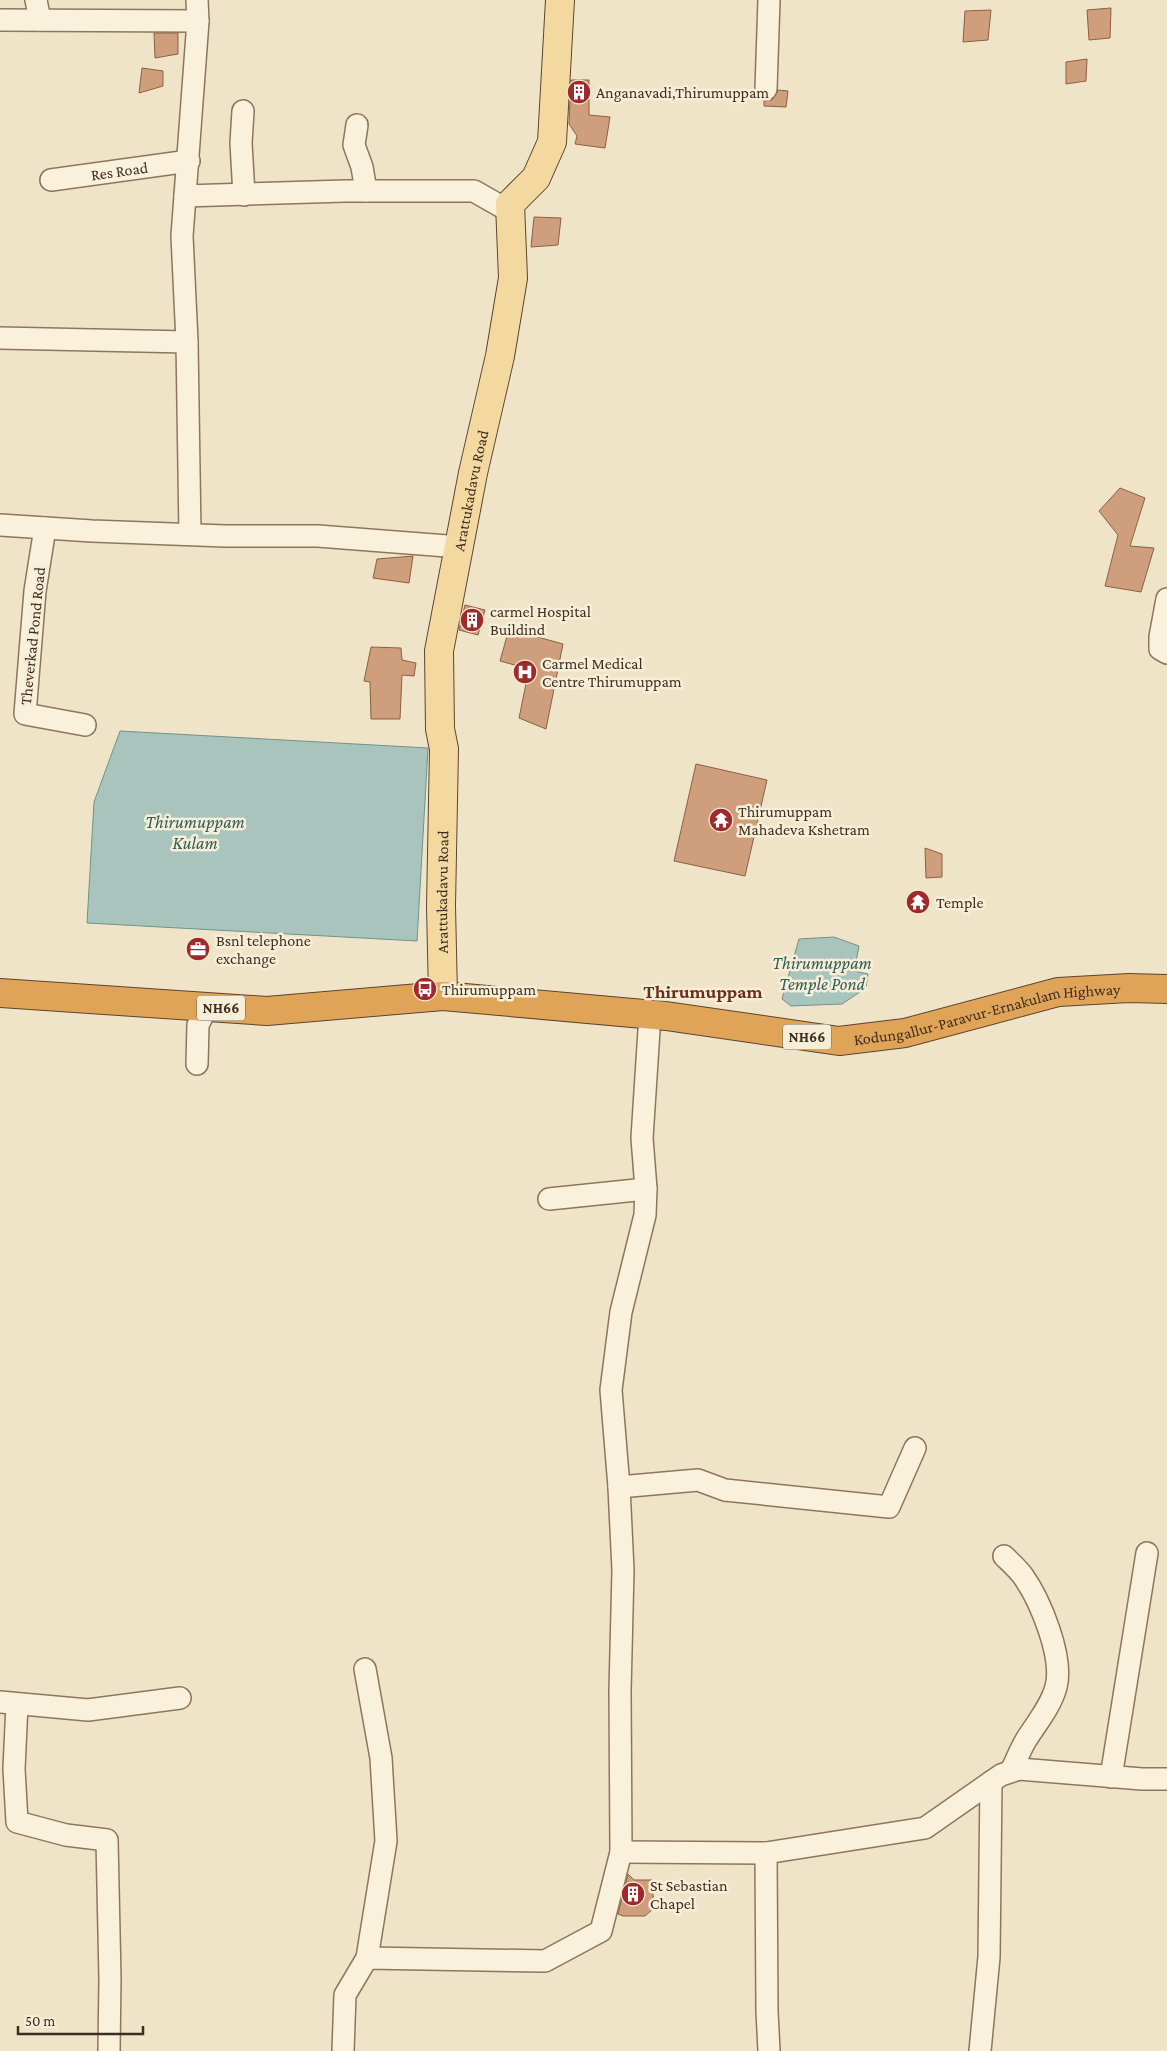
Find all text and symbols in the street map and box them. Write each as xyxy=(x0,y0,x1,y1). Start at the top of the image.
building icon: Anganavadi,Thirumuppam xyxy=(566,79,592,105)
place label: Anganavadi,Thirumuppam xyxy=(596,84,769,102)
street label: Res Road xyxy=(90,159,150,183)
street label: Arattukadavu Road xyxy=(450,428,492,552)
street label: Theverkad Pond Road xyxy=(17,566,48,706)
place label: carmel Hospital Buildind xyxy=(490,603,591,638)
building icon: carmel Hospital Buildind xyxy=(459,607,485,633)
place label: Carmel Medical Centre Thirumuppam xyxy=(542,655,682,691)
hospital icon: Carmel Medical Centre Thirumuppam xyxy=(512,659,538,685)
place label: Thirumuppam Mahadeva Kshetram xyxy=(738,803,870,838)
temple icon: Thirumuppam Mahadeva Kshetram xyxy=(708,807,734,833)
water label: Thirumuppam Kulam xyxy=(145,812,245,853)
street label: Arattukadavu Road xyxy=(433,830,451,954)
temple icon: Temple xyxy=(905,889,931,915)
place label: Temple xyxy=(936,894,984,912)
place label: Bsnl telephone exchange xyxy=(216,932,311,968)
office icon: Bsnl telephone exchange xyxy=(185,936,211,962)
water label: Thirumuppam Temple Pond xyxy=(772,953,872,994)
bus stop icon: Thirumuppam xyxy=(412,976,438,1002)
street label: Kodungallur-Paravur-Ernakulam Highway xyxy=(853,980,1121,1048)
place label: Thirumuppam xyxy=(442,981,536,999)
district label: Thirumuppam xyxy=(643,981,763,1002)
road number: NH66 xyxy=(197,996,245,1020)
road number: NH66 xyxy=(783,1024,831,1050)
place label: St Sebastian Chapel xyxy=(650,1877,728,1913)
building icon: St Sebastian Chapel xyxy=(620,1881,646,1907)
scale bar xyxy=(18,2004,142,2036)
text: 50 m xyxy=(25,2013,55,2029)

